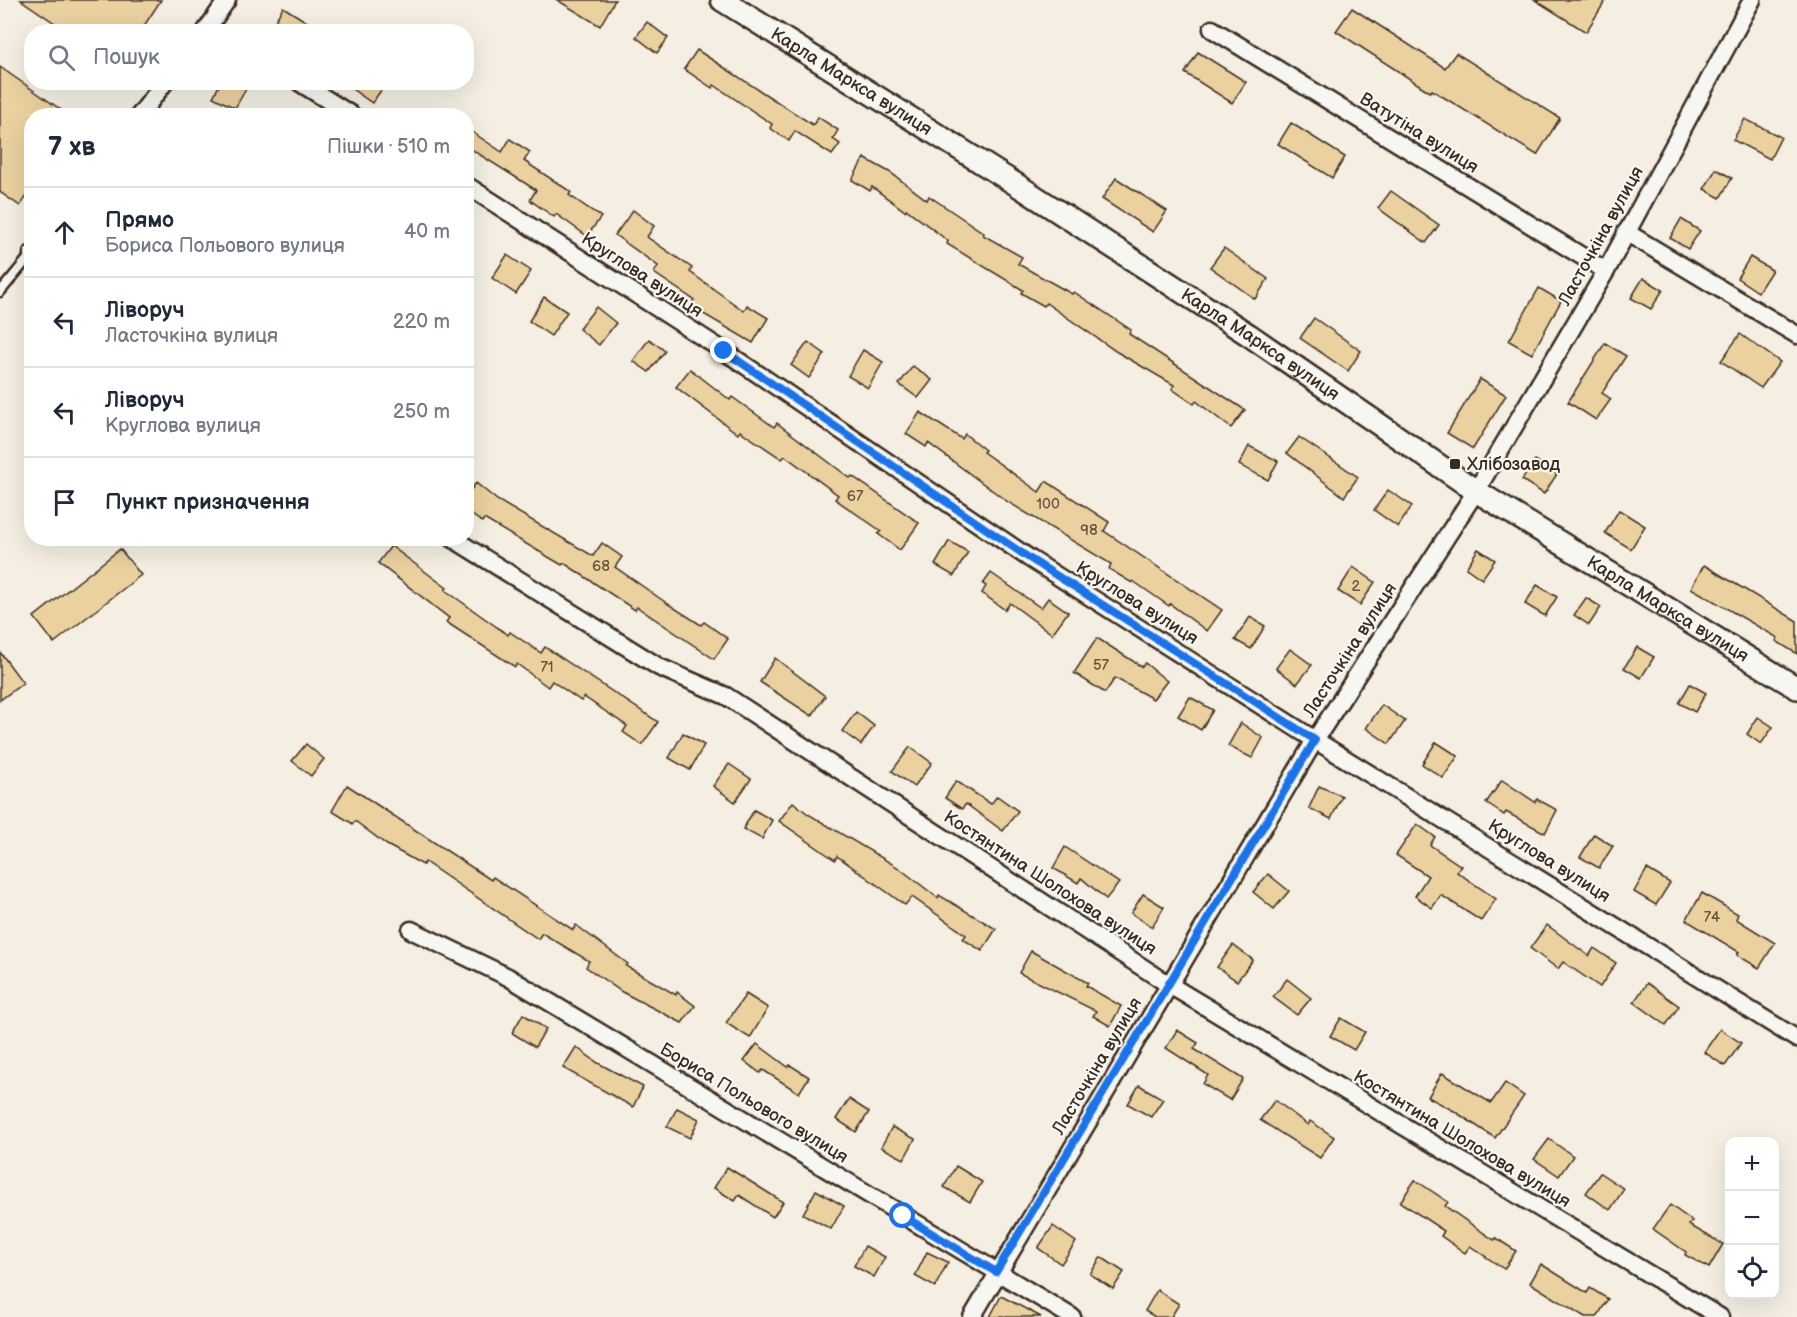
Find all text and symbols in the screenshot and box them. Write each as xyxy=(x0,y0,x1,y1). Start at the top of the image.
street label: Карла Маркса вулиця xyxy=(767,23,936,140)
search box xyxy=(24,24,474,90)
icon: search xyxy=(45,41,78,74)
text: Пошук xyxy=(93,44,160,71)
street label: Ватутіна вулиця xyxy=(1356,88,1482,178)
text: 7 хв xyxy=(48,132,95,163)
text: Пішки · 510 m xyxy=(327,135,450,159)
street label: Ласточкіна вулиця xyxy=(1554,163,1648,310)
text: Прямо xyxy=(105,207,174,234)
icon: ahead xyxy=(48,216,81,249)
text: 40 m xyxy=(404,220,450,244)
street label: Круглова вулиця xyxy=(577,228,707,322)
text: Бориса Польового вулиця xyxy=(105,234,345,258)
street label: Карла Маркса вулиця xyxy=(1177,284,1344,405)
text: Ліворуч xyxy=(105,297,185,324)
icon: left xyxy=(48,306,81,339)
text: 220 m xyxy=(393,310,450,334)
text: Ласточкіна вулиця xyxy=(105,324,278,348)
route end xyxy=(710,337,736,363)
text: Ліворуч xyxy=(105,387,185,414)
icon: left xyxy=(48,396,81,429)
text: 250 m xyxy=(393,400,450,424)
text: Круглова вулиця xyxy=(105,414,261,438)
place label: Хлібозавод xyxy=(1467,454,1560,475)
marker: Хлібозавод xyxy=(1448,457,1462,471)
icon: arrive xyxy=(48,486,81,519)
house number: 67 xyxy=(847,487,864,506)
text: Пункт призначення xyxy=(105,489,310,516)
house number: 100 xyxy=(1036,495,1060,514)
house number: 98 xyxy=(1080,521,1098,540)
street label: Карла Маркса вулиця xyxy=(1583,551,1753,666)
house number: 68 xyxy=(592,557,610,576)
street label: Круглова вулиця xyxy=(1072,557,1202,649)
house number: 2 xyxy=(1352,577,1361,596)
street label: Ласточкіна вулиця xyxy=(1298,579,1401,722)
house number: 57 xyxy=(1093,656,1110,675)
house number: 71 xyxy=(540,658,554,677)
street label: Костянтина Шолохова вулиця xyxy=(940,806,1160,960)
street label: Круглова вулиця xyxy=(1484,815,1614,907)
house number: 74 xyxy=(1704,908,1720,927)
street label: Ласточкіна вулиця xyxy=(1047,994,1146,1139)
street label: Бориса Польового вулиця xyxy=(656,1038,852,1168)
street label: Костянтина Шолохова вулиця xyxy=(1350,1066,1574,1212)
map controls xyxy=(1725,1137,1779,1299)
button: + xyxy=(1725,1137,1779,1191)
button: − xyxy=(1725,1191,1779,1245)
route start xyxy=(889,1202,915,1228)
button: locate xyxy=(1725,1245,1779,1299)

